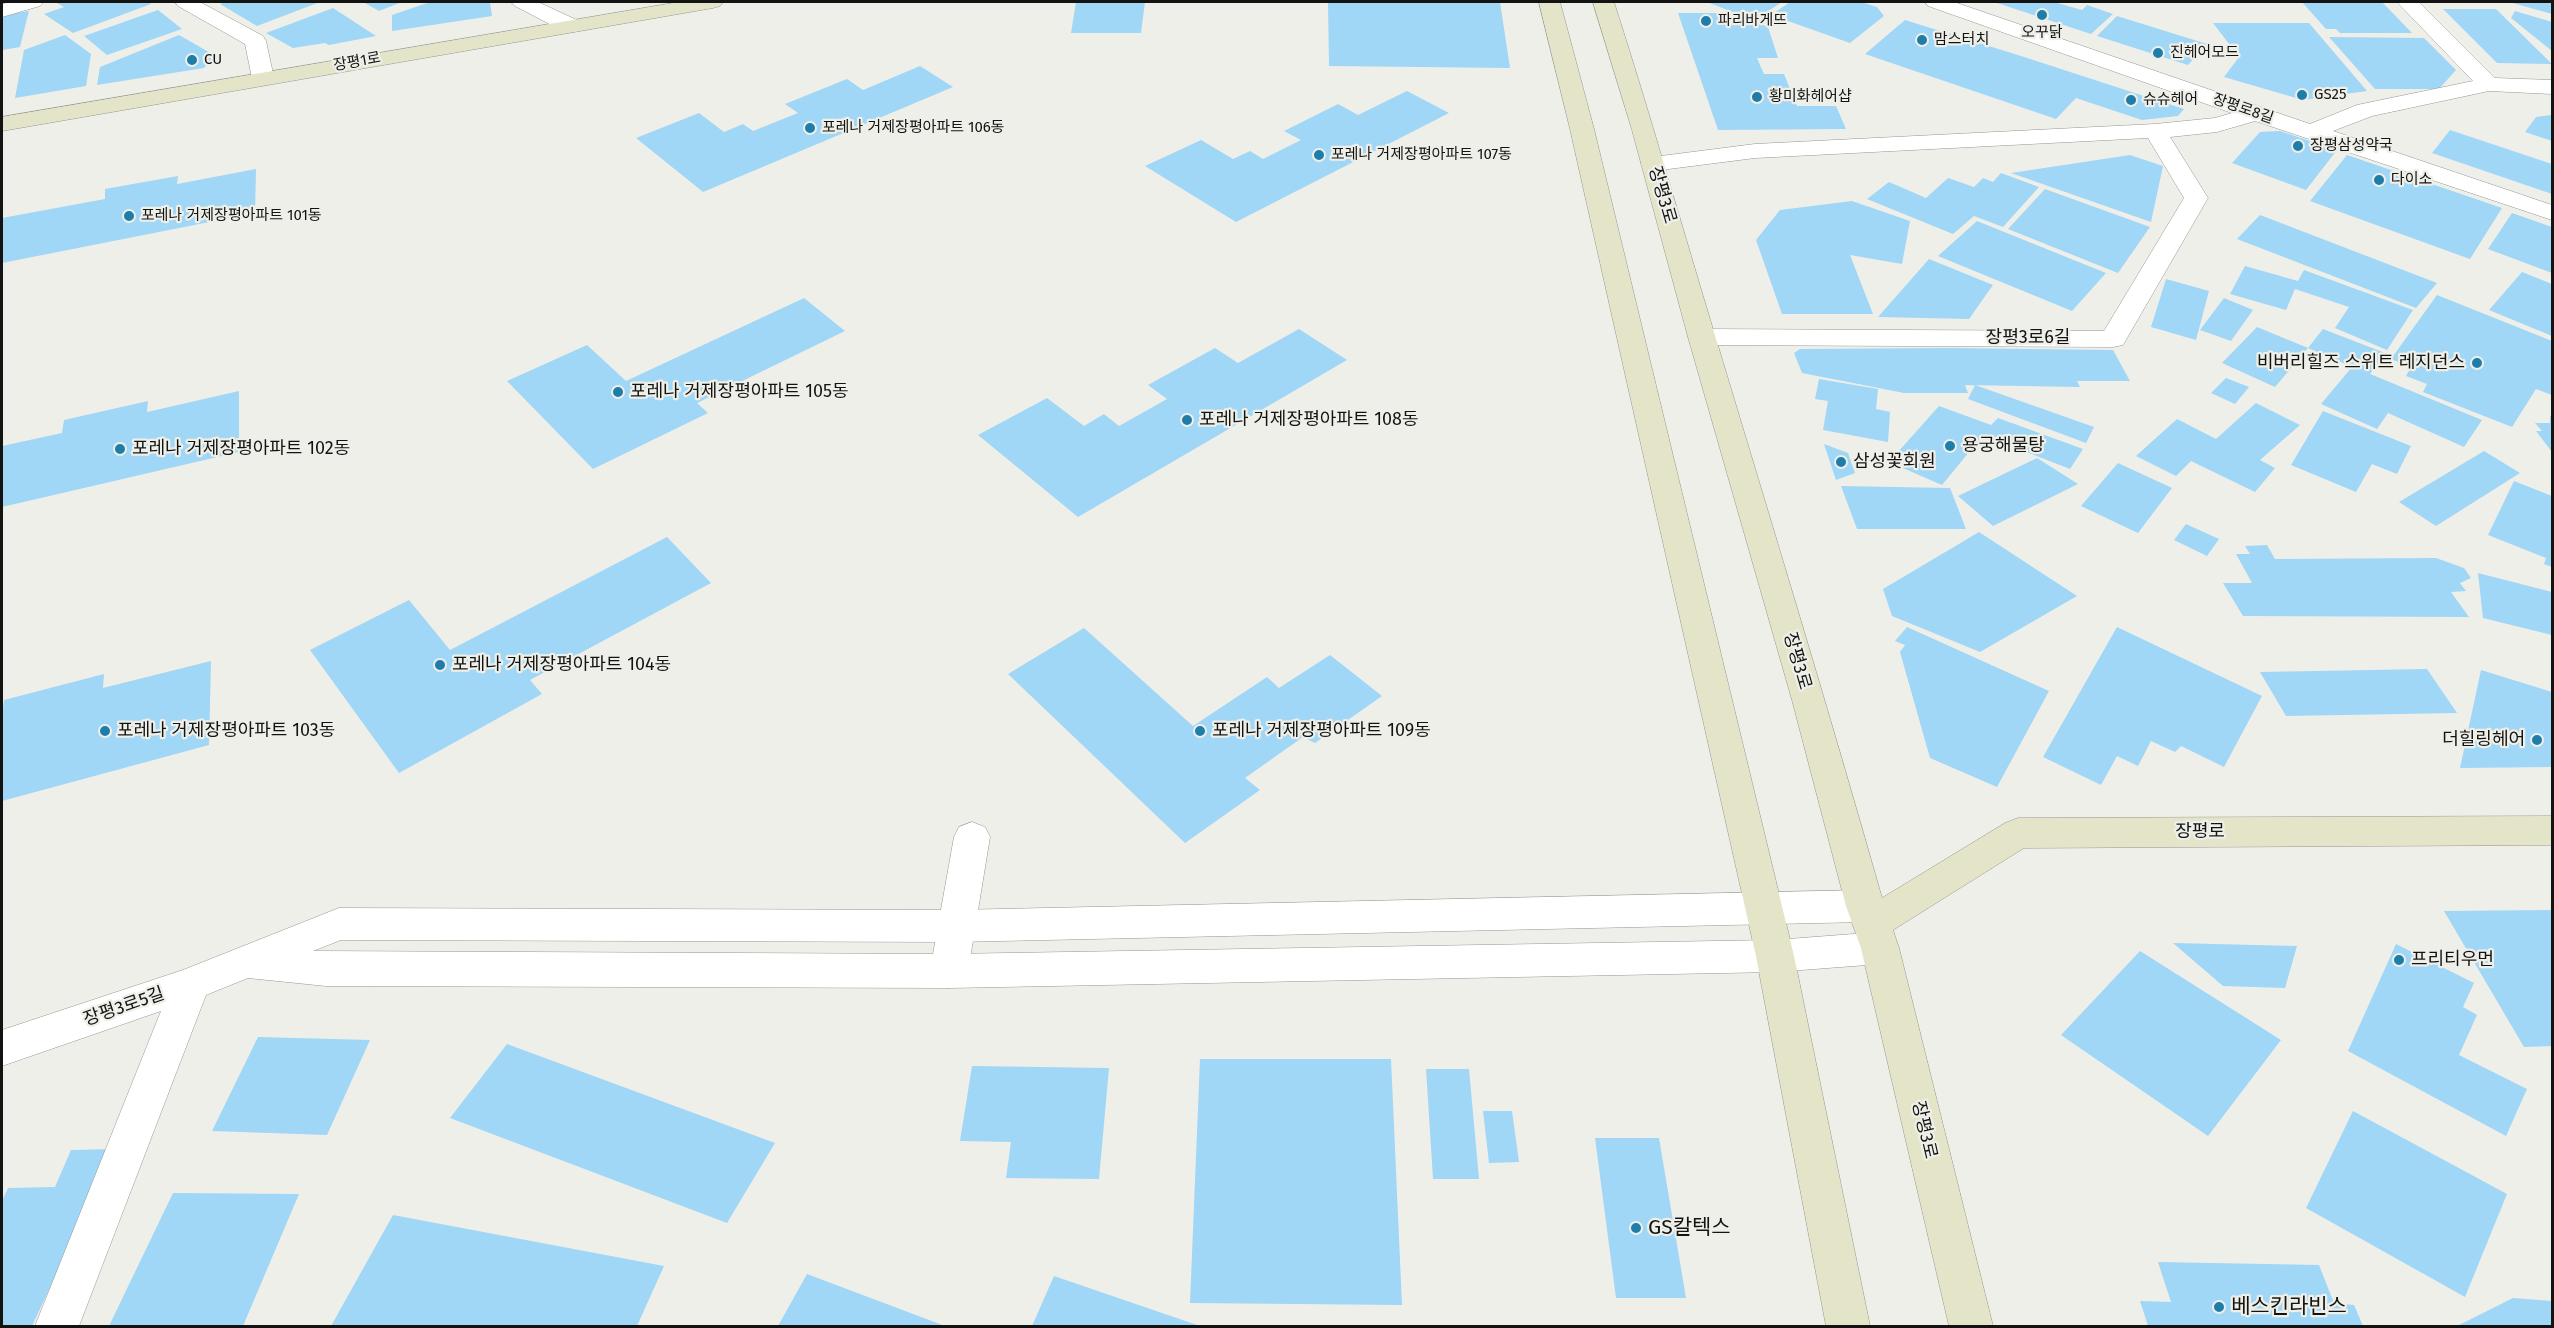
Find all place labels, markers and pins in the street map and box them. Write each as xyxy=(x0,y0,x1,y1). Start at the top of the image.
marker: 오꾸닭 xyxy=(2035,8,2049,22)
place label: 파리바게뜨 xyxy=(1718,12,1787,30)
marker: 파리바게뜨 xyxy=(1699,14,1713,28)
place label: 오꾸닭 xyxy=(2021,24,2063,42)
place label: 맘스터치 xyxy=(1934,31,1989,49)
marker: 맘스터치 xyxy=(1915,33,1929,47)
place label: 진헤어모드 xyxy=(2170,44,2239,62)
marker: 진헤어모드 xyxy=(2151,46,2165,60)
place label: CU xyxy=(204,51,222,69)
marker: CU xyxy=(185,53,199,67)
place label: GS25 xyxy=(2314,86,2346,104)
place label: 황미화헤어샵 xyxy=(1769,88,1852,106)
marker: GS25 xyxy=(2295,88,2309,102)
marker: 황미화헤어샵 xyxy=(1750,90,1764,104)
place label: 슈슈헤어 xyxy=(2143,91,2198,109)
marker: 슈슈헤어 xyxy=(2124,93,2138,107)
place label: 포레나 거제장평아파트 106동 xyxy=(822,119,1005,137)
marker: 포레나 거제장평아파트 106동 xyxy=(803,121,817,135)
place label: 장평삼성약국 xyxy=(2310,137,2393,155)
marker: 장평삼성약국 xyxy=(2291,139,2305,153)
place label: 포레나 거제장평아파트 107동 xyxy=(1331,146,1512,164)
marker: 포레나 거제장평아파트 107동 xyxy=(1312,148,1326,162)
place label: 다이소 xyxy=(2391,171,2432,189)
marker: 다이소 xyxy=(2372,173,2386,187)
place label: 포레나 거제장평아파트 101동 xyxy=(141,207,322,225)
marker: 포레나 거제장평아파트 101동 xyxy=(122,209,136,223)
place label: 비버리힐즈 스위트 레지던스 xyxy=(2257,352,2465,374)
marker: 비버리힐즈 스위트 레지던스 xyxy=(2470,356,2484,370)
place label: 포레나 거제장평아파트 105동 xyxy=(630,381,849,403)
marker: 포레나 거제장평아파트 105동 xyxy=(611,385,625,399)
place label: 포레나 거제장평아파트 108동 xyxy=(1199,409,1418,431)
marker: 포레나 거제장평아파트 108동 xyxy=(1180,413,1194,427)
place label: 용궁해물탕 xyxy=(1962,435,2045,457)
place label: 포레나 거제장평아파트 102동 xyxy=(132,438,350,460)
marker: 용궁해물탕 xyxy=(1943,439,1957,453)
marker: 포레나 거제장평아파트 102동 xyxy=(113,442,127,456)
place label: 삼성꽃회원 xyxy=(1853,451,1936,473)
marker: 삼성꽃회원 xyxy=(1834,455,1848,469)
place label: 포레나 거제장평아파트 104동 xyxy=(452,654,671,676)
marker: 포레나 거제장평아파트 104동 xyxy=(433,658,447,672)
place label: 포레나 거제장평아파트 103동 xyxy=(117,720,335,742)
place label: 포레나 거제장평아파트 109동 xyxy=(1212,720,1431,742)
marker: 포레나 거제장평아파트 103동 xyxy=(98,724,112,738)
marker: 포레나 거제장평아파트 109동 xyxy=(1193,724,1207,738)
place label: 더힐링헤어 xyxy=(2442,729,2525,751)
marker: 더힐링헤어 xyxy=(2530,733,2544,747)
place label: 프리티우먼 xyxy=(2411,949,2494,971)
marker: 프리티우먼 xyxy=(2392,953,2406,967)
place label: GS칼텍스 xyxy=(1648,1215,1731,1241)
marker: GS칼텍스 xyxy=(1629,1221,1643,1235)
place label: 베스킨라빈스 xyxy=(2231,1294,2347,1320)
marker: 베스킨라빈스 xyxy=(2212,1300,2226,1314)

